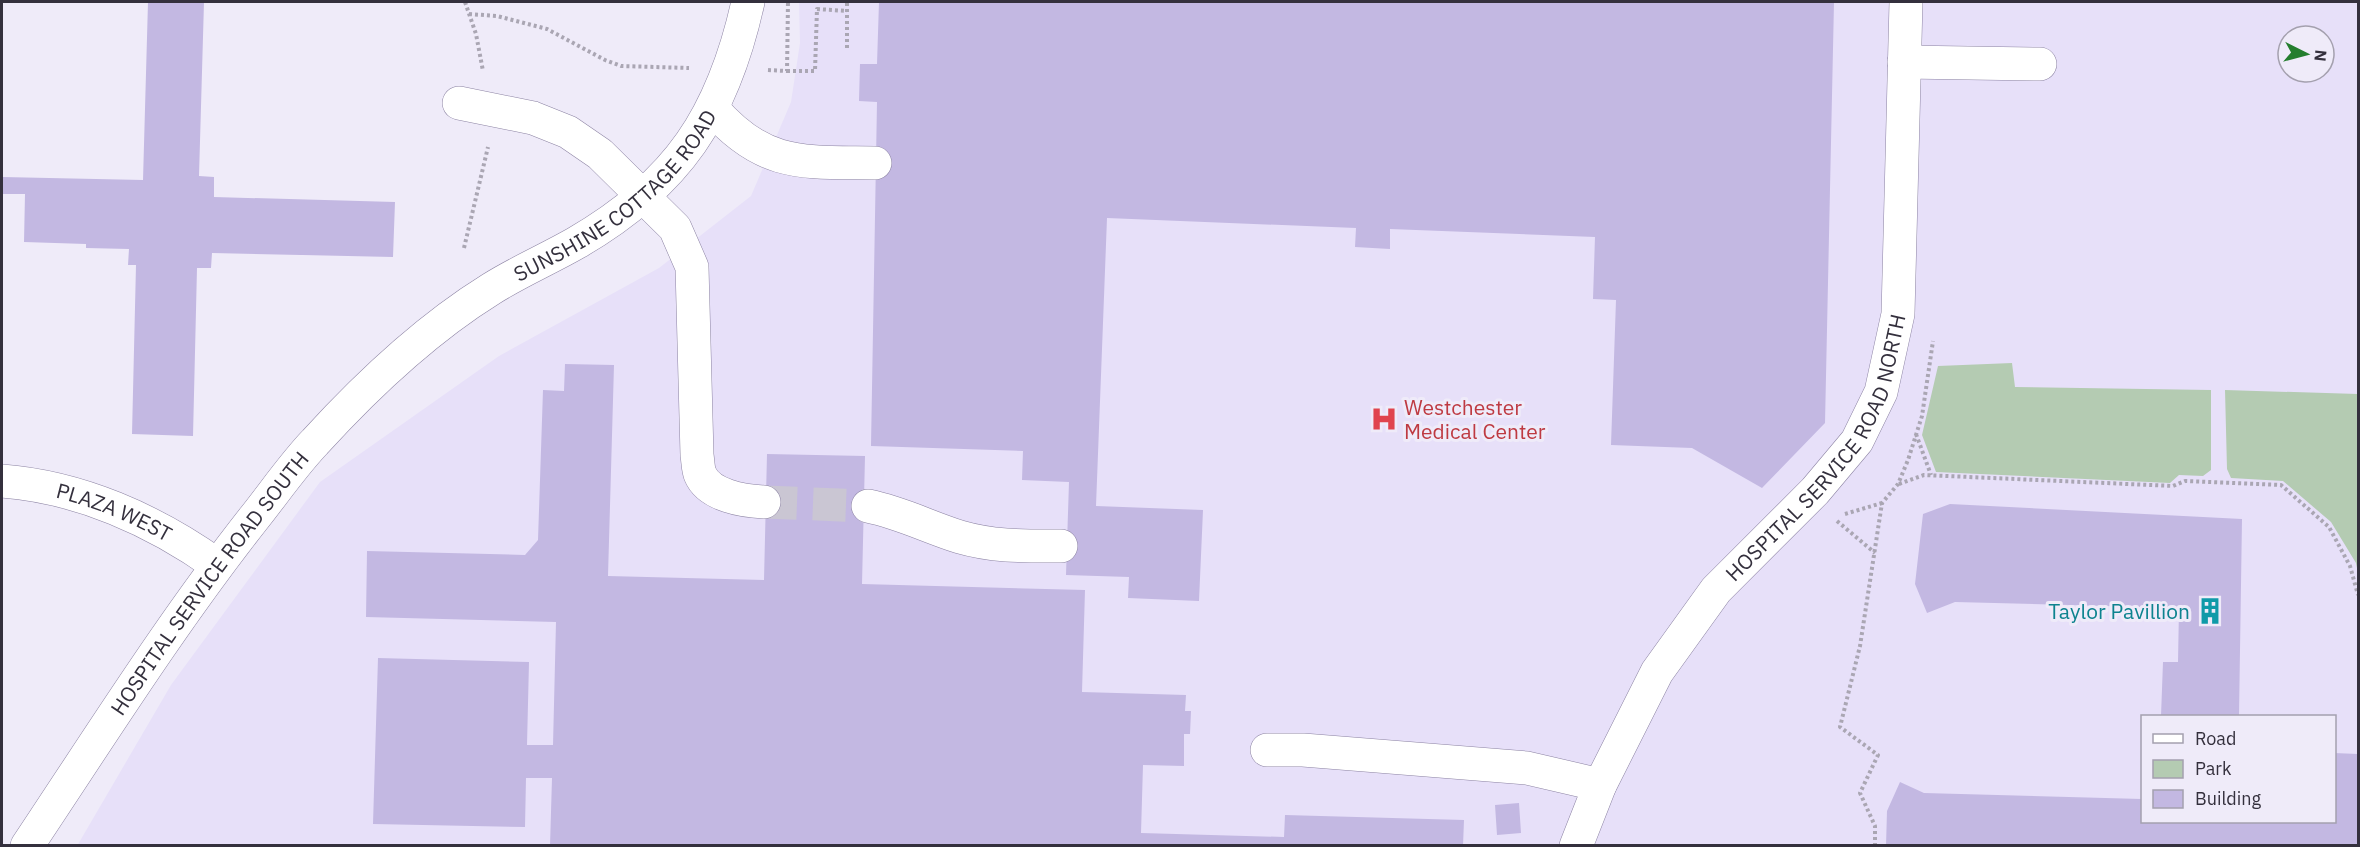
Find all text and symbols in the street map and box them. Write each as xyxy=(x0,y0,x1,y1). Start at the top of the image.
north arrow xyxy=(2276,24,2336,84)
text: N xyxy=(2310,49,2331,62)
street label: SUNSHINE COTTAGE ROAD xyxy=(508,104,722,287)
street label: HOSPITAL SERVICE ROAD NORTH xyxy=(1719,311,1912,587)
place label: Westchester Medical Center xyxy=(1404,393,1546,445)
hospital icon: Westchester Medical Center xyxy=(1369,404,1399,434)
street label: HOSPITAL SERVICE ROAD SOUTH xyxy=(104,445,315,720)
street label: PLAZA WEST xyxy=(53,476,177,547)
building icon: Taylor Pavillion xyxy=(2195,596,2225,626)
place label: Taylor Pavillion xyxy=(2048,597,2190,625)
legend xyxy=(2141,715,2336,823)
text: Road xyxy=(2195,727,2236,750)
text: Park xyxy=(2195,757,2232,780)
text: Building xyxy=(2195,787,2262,810)

